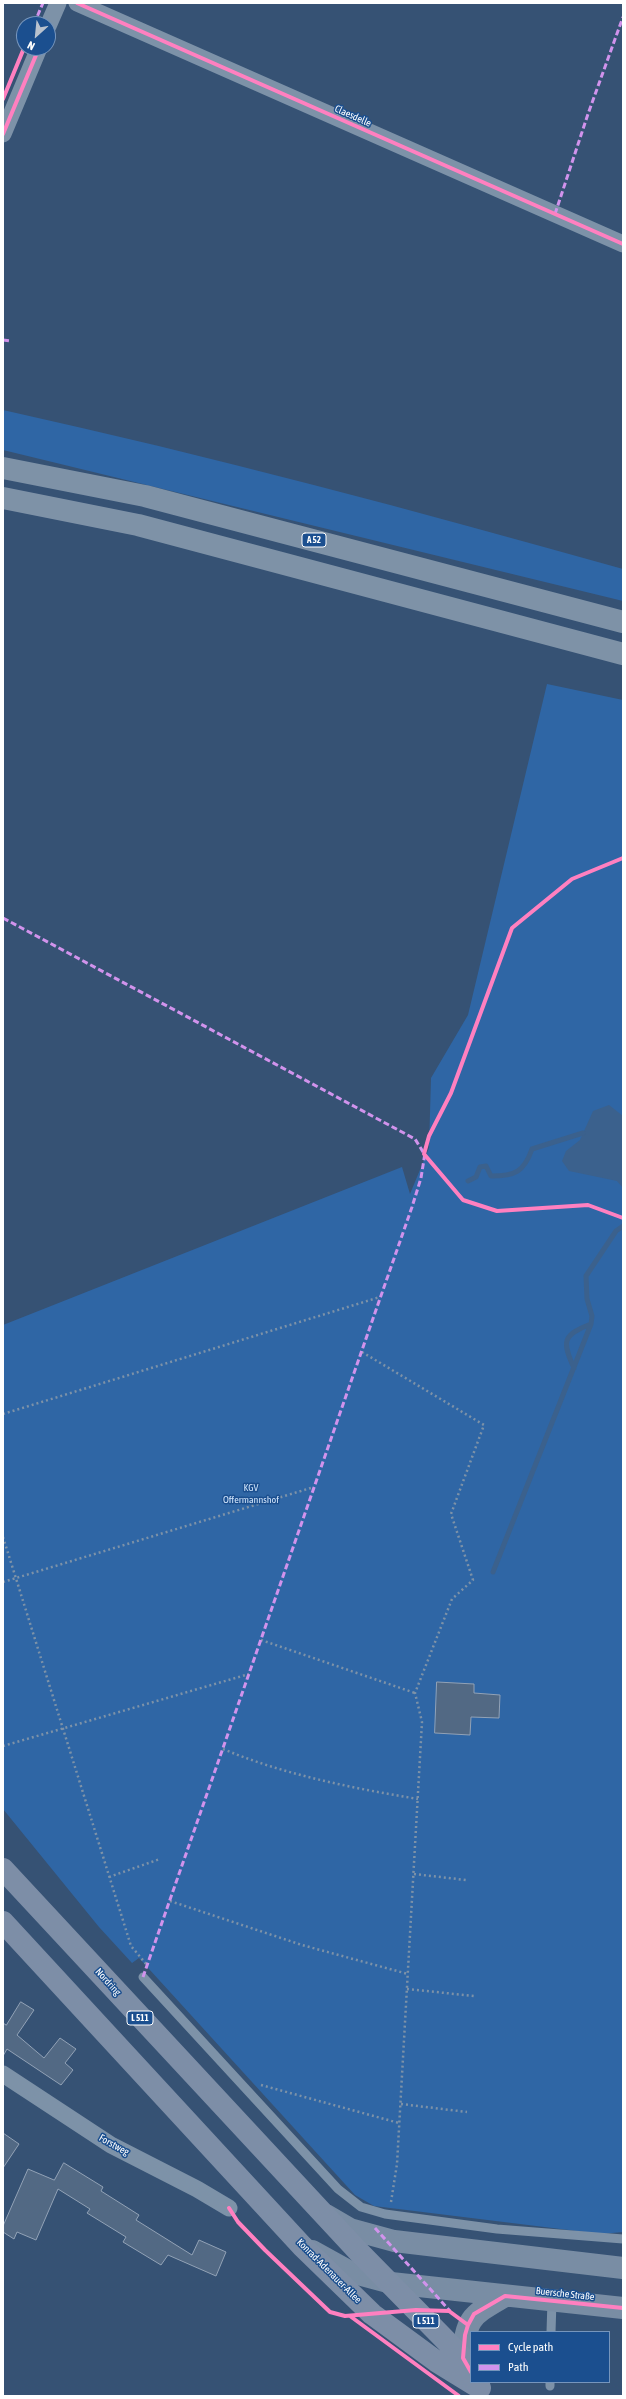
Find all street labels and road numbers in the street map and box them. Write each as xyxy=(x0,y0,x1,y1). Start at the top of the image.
street label: Claesdelle xyxy=(333,103,373,129)
road number: A 52 xyxy=(302,533,326,547)
street label: Nordring xyxy=(93,1966,123,1998)
road number: L 511 xyxy=(127,2011,153,2025)
street label: Forstweg xyxy=(97,2132,131,2158)
street label: Konrad-Adenauer-Allee xyxy=(294,2236,364,2306)
street label: Buersche Straße xyxy=(535,2285,595,2303)
road number: L 511 xyxy=(413,2314,439,2328)

